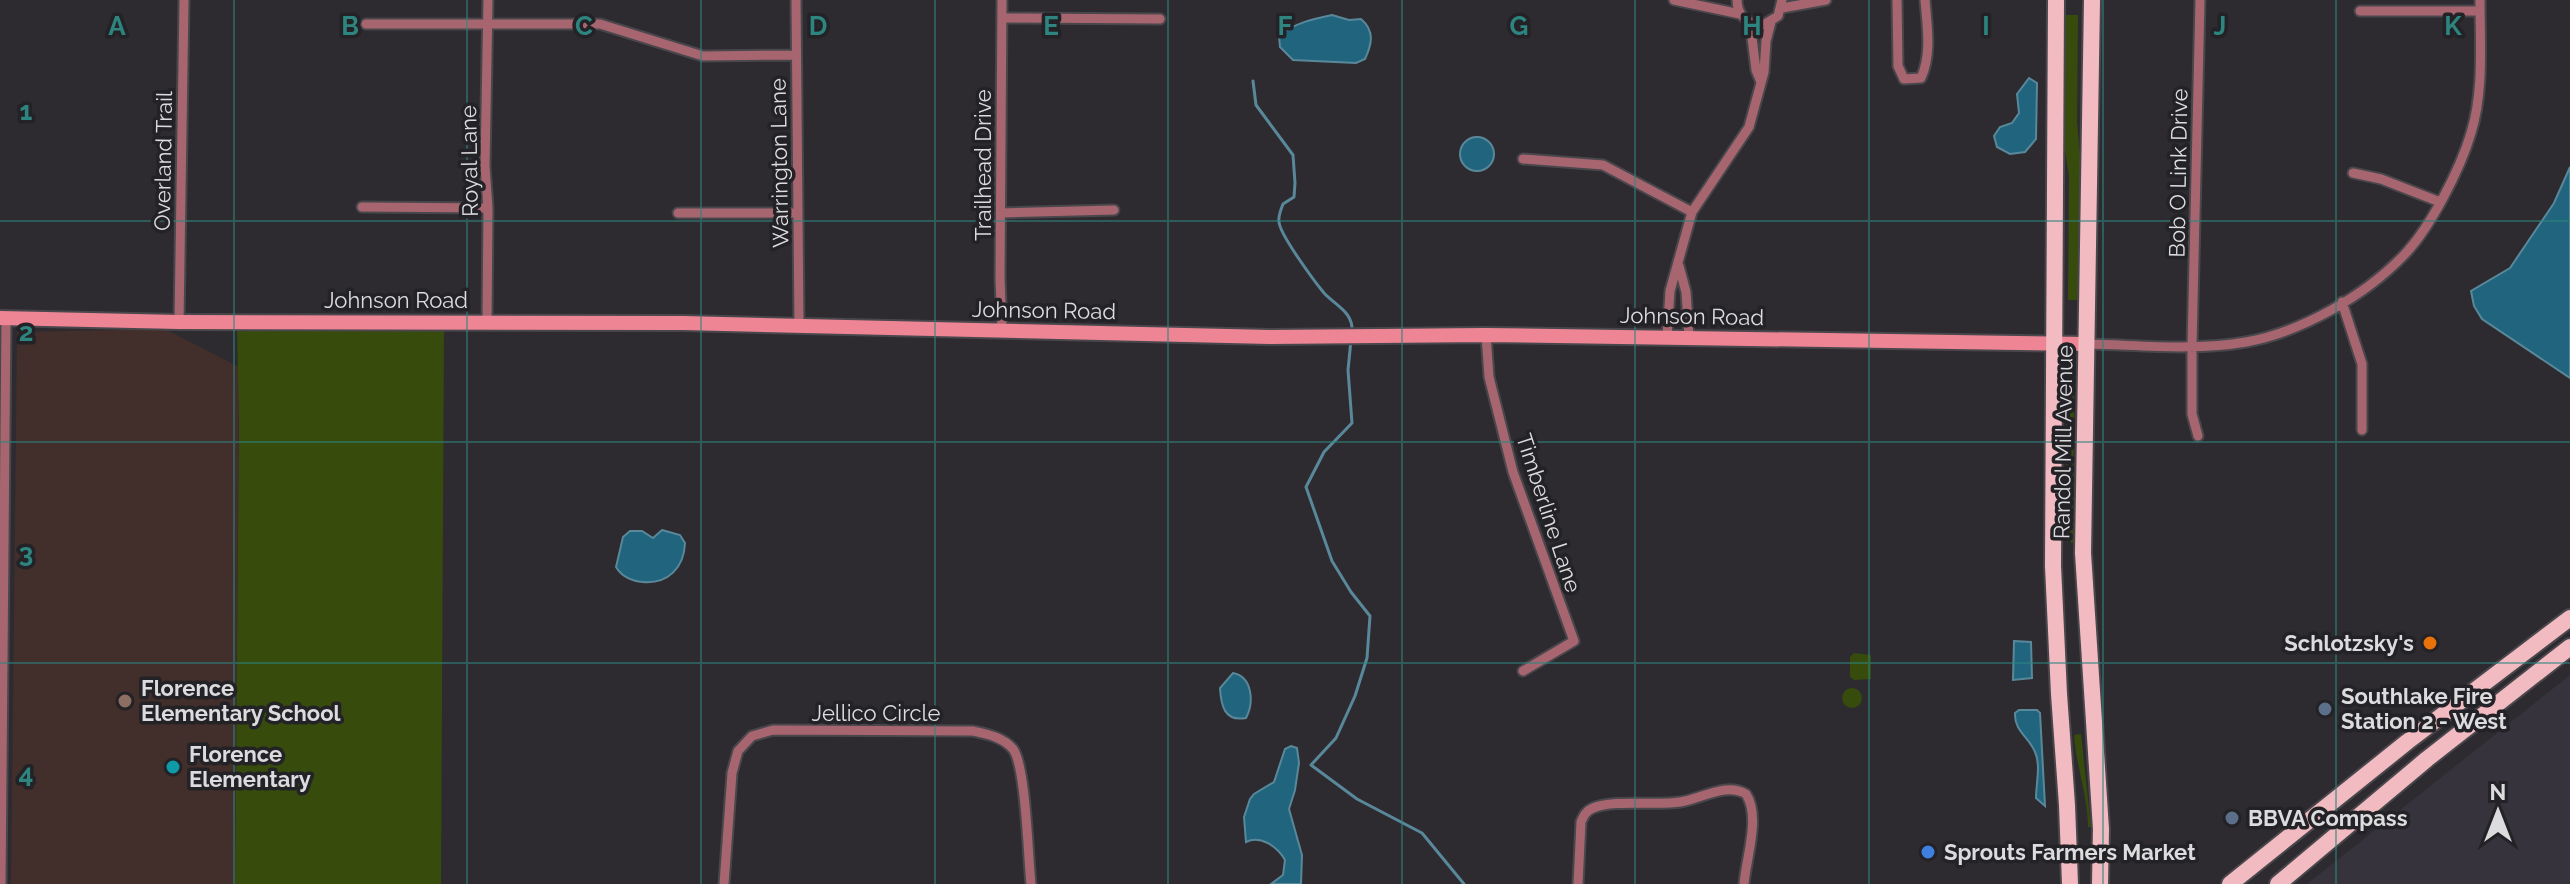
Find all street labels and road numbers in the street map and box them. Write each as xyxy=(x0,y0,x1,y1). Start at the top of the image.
street label: Warrington Lane xyxy=(765,78,793,248)
street label: Bob O Link Drive xyxy=(2164,88,2192,258)
street label: Trailhead Drive xyxy=(970,89,996,241)
street label: Overland Trail xyxy=(149,91,177,231)
street label: Royal Lane xyxy=(455,105,483,217)
street label: Johnson Road xyxy=(324,287,468,313)
street label: Johnson Road xyxy=(972,296,1116,324)
street label: Johnson Road xyxy=(1620,302,1764,330)
street label: Randol Mill Avenue xyxy=(2048,345,2078,539)
street label: Timberline Lane xyxy=(1511,430,1587,596)
street label: Jellico Circle xyxy=(812,700,941,726)

